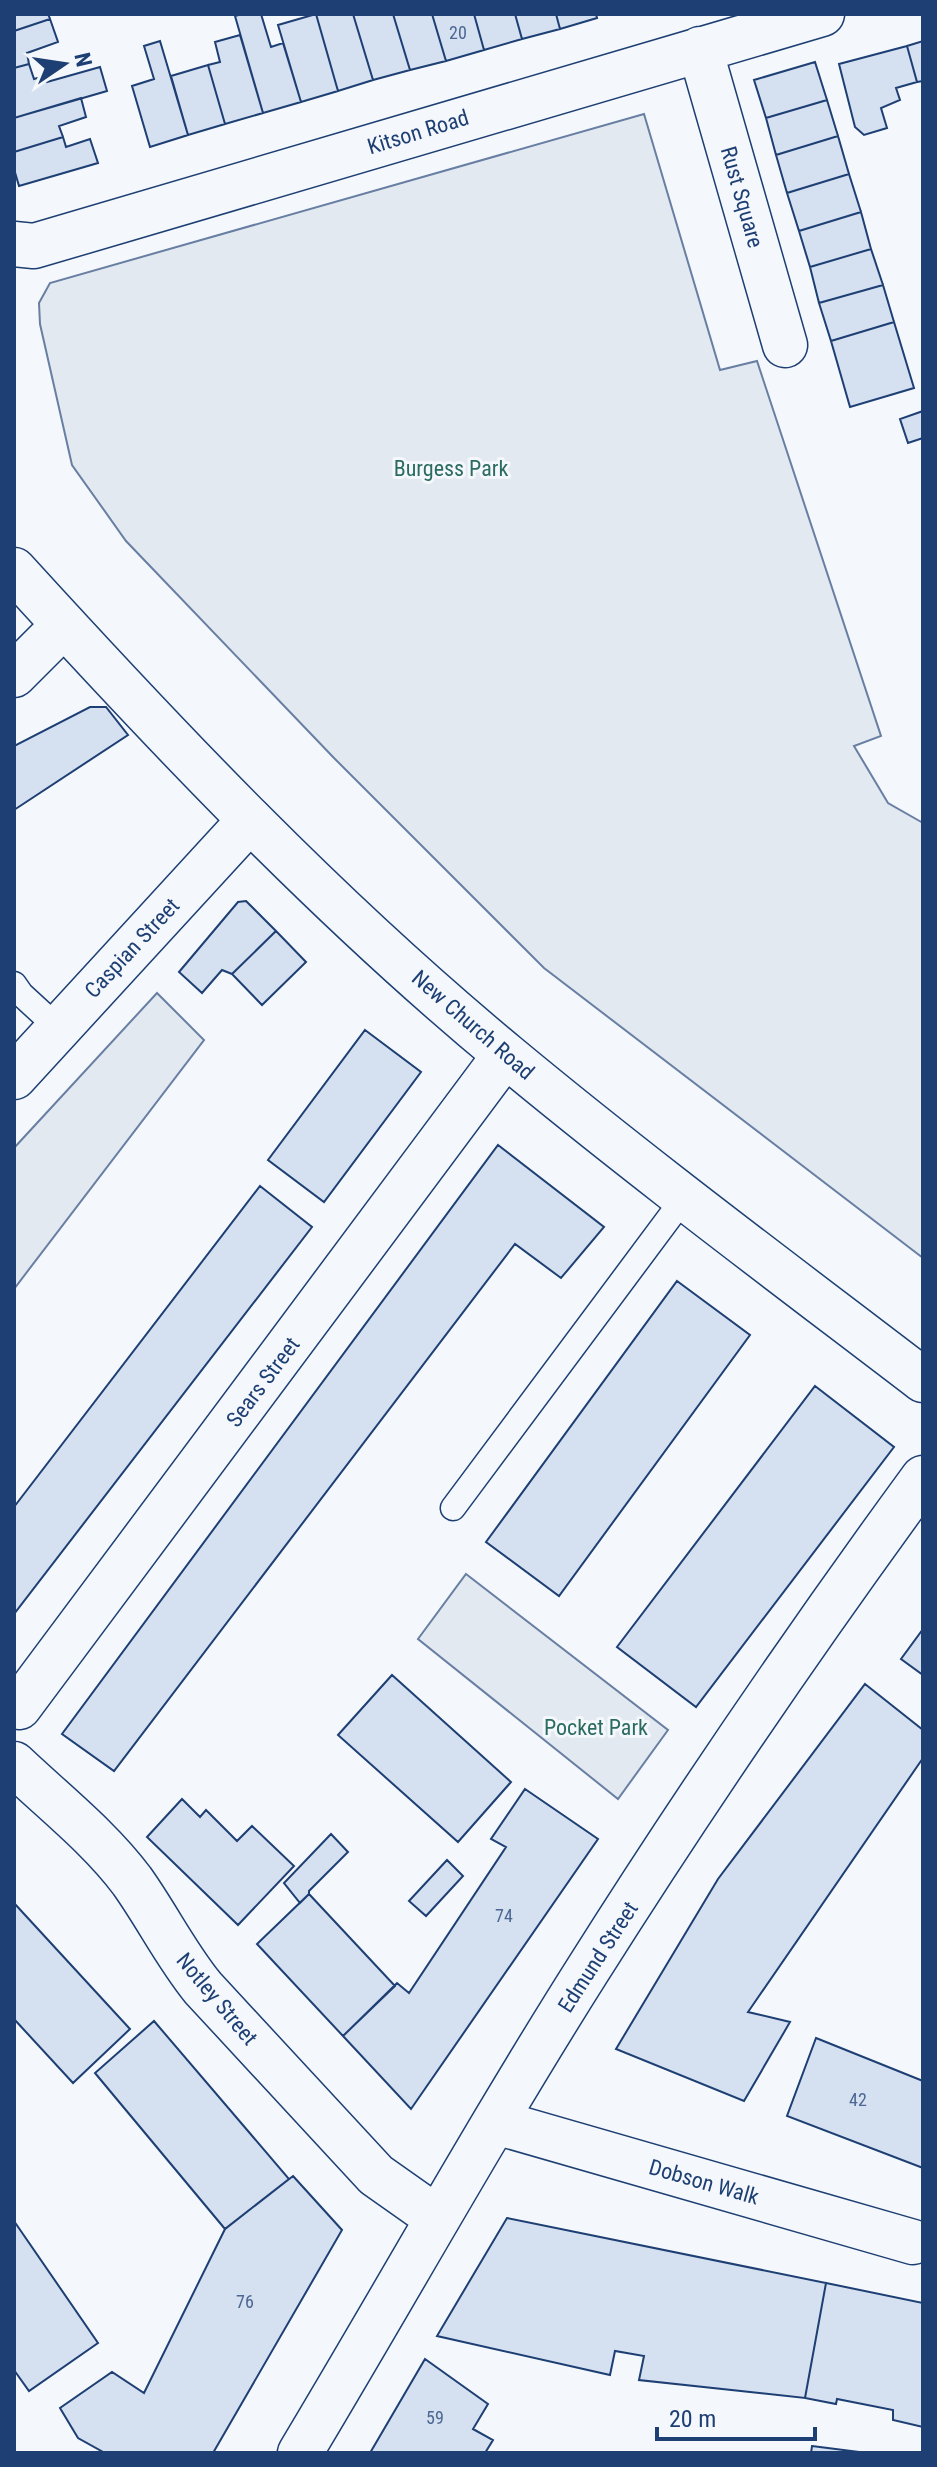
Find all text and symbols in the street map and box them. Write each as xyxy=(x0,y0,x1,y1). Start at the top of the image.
house number: 20 xyxy=(449,22,467,43)
north arrow xyxy=(24,24,104,104)
text: N xyxy=(69,50,97,69)
street label: Kitson Road xyxy=(364,105,472,159)
street label: Rust Square xyxy=(716,143,768,251)
park label: Burgess Park xyxy=(394,456,508,481)
street label: Caspian Street xyxy=(80,893,184,1003)
street label: New Church Road xyxy=(407,965,539,1085)
street label: Sears Street xyxy=(221,1332,305,1432)
park label: Pocket Park xyxy=(544,1715,648,1740)
street label: Edmund Street xyxy=(553,1897,643,2017)
house number: 74 xyxy=(495,1905,513,1926)
street label: Notley Street xyxy=(171,1948,263,2050)
house number: 42 xyxy=(849,2089,867,2110)
street label: Dobson Walk xyxy=(646,2154,762,2210)
house number: 76 xyxy=(236,2291,254,2312)
scale bar xyxy=(657,2391,815,2441)
text: 20 m xyxy=(669,2405,716,2433)
house number: 59 xyxy=(426,2407,444,2428)

